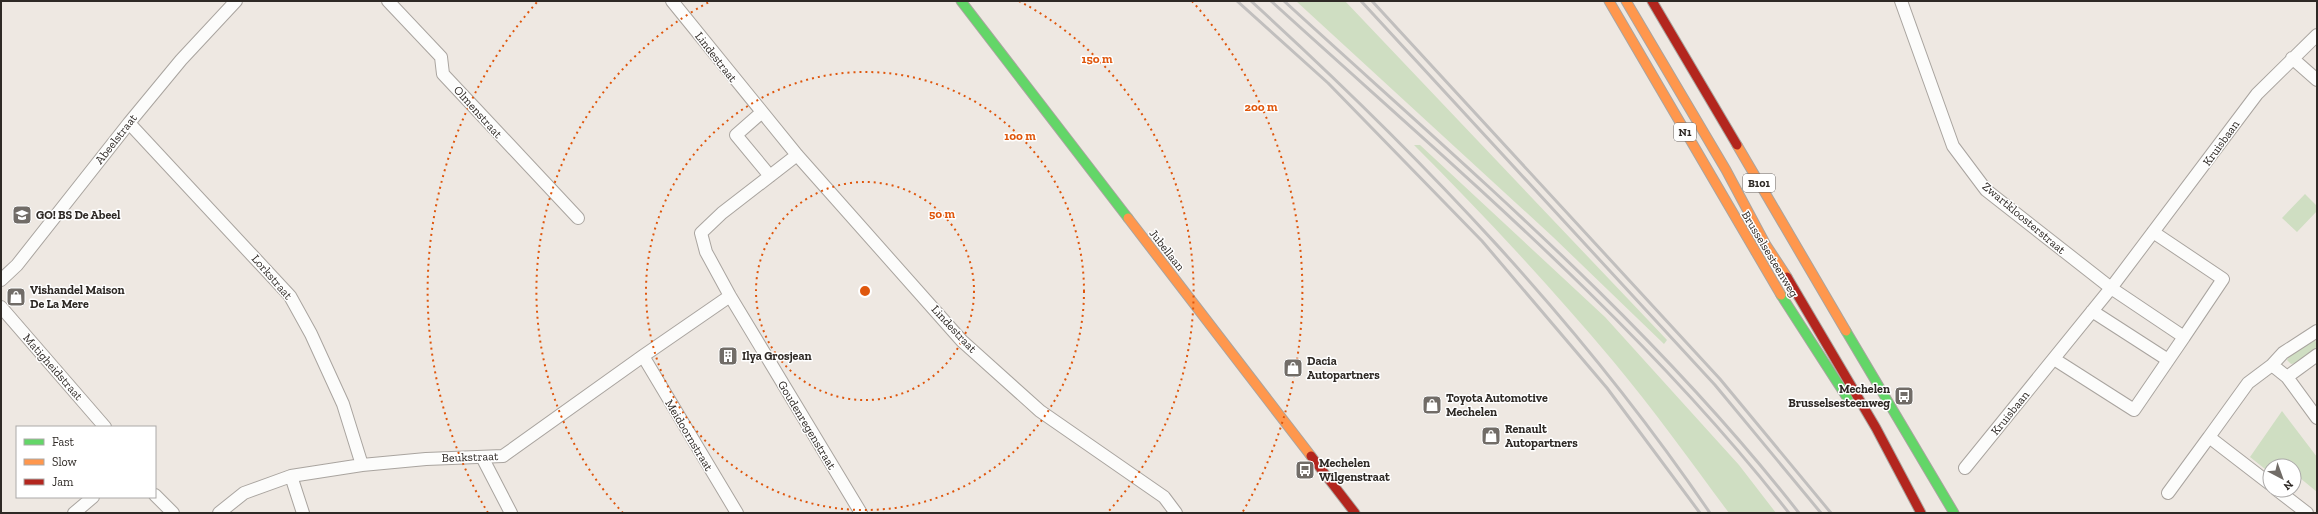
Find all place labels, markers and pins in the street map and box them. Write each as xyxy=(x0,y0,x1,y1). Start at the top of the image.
school or university icon: GO! BS De Abeel xyxy=(11,204,33,226)
place label: GO! BS De Abeel xyxy=(36,208,121,222)
place label: Vishandel Maison De La Mere xyxy=(30,283,125,311)
centre of rings xyxy=(858,284,872,298)
shop icon: Vishandel Maison De La Mere xyxy=(5,286,27,308)
building icon: Ilya Grosjean xyxy=(717,345,739,367)
place label: Ilya Grosjean xyxy=(742,349,812,364)
place label: Dacia Autopartners xyxy=(1307,354,1380,382)
shop icon: Dacia Autopartners xyxy=(1282,357,1304,379)
place label: Mechelen Brusselsesteenweg xyxy=(1788,382,1890,410)
bus stop icon: Mechelen Brusselsesteenweg xyxy=(1893,385,1915,407)
place label: Toyota Automotive Mechelen xyxy=(1446,391,1548,419)
shop icon: Toyota Automotive Mechelen xyxy=(1421,394,1443,416)
place label: Renault Autopartners xyxy=(1505,422,1578,450)
shop icon: Renault Autopartners xyxy=(1480,425,1502,447)
place label: Mechelen Wilgenstraat xyxy=(1319,456,1390,484)
bus stop icon: Mechelen Wilgenstraat xyxy=(1294,459,1316,481)

